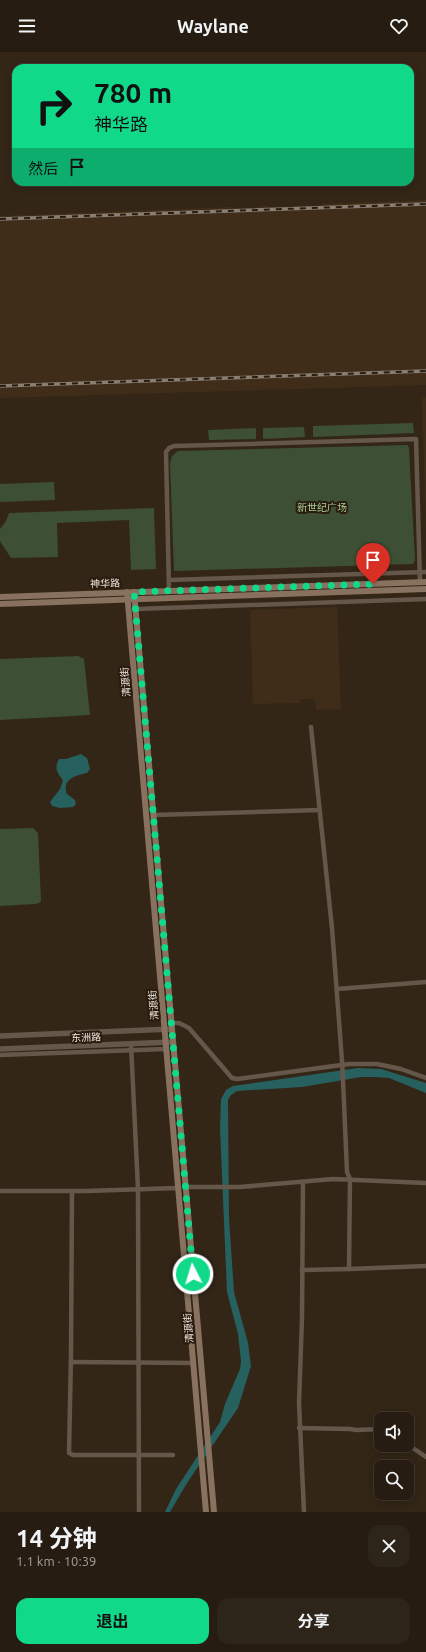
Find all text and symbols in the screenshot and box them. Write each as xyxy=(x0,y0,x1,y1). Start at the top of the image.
icon: menu xyxy=(16,15,38,37)
icon: heart xyxy=(388,15,410,37)
text: Waylane xyxy=(177,16,249,36)
text: 780 m xyxy=(94,77,172,108)
icon: right xyxy=(28,80,80,132)
text: 神华路 xyxy=(94,114,148,134)
icon: arrive xyxy=(66,156,88,178)
text: 然后 xyxy=(28,160,58,177)
park label: 新世纪广场 xyxy=(297,502,347,513)
pin xyxy=(356,543,390,584)
icon: arrive xyxy=(362,549,384,571)
street label: 神华路 xyxy=(90,577,120,590)
street label: 清源街 xyxy=(119,667,132,697)
street label: 清源街 xyxy=(147,990,160,1020)
street label: 东洲路 xyxy=(71,1031,101,1044)
position arrow xyxy=(172,1253,214,1295)
street label: 清源街 xyxy=(182,1313,195,1343)
map controls xyxy=(374,1412,414,1500)
button: sound xyxy=(374,1412,414,1452)
button: search xyxy=(374,1460,414,1500)
text: 14 分钟 xyxy=(16,1525,97,1552)
button: close xyxy=(368,1525,410,1567)
text: 1.1 km · 10:39 xyxy=(16,1554,96,1568)
button: 退出 xyxy=(16,1598,209,1644)
button: 分享 xyxy=(217,1598,410,1644)

